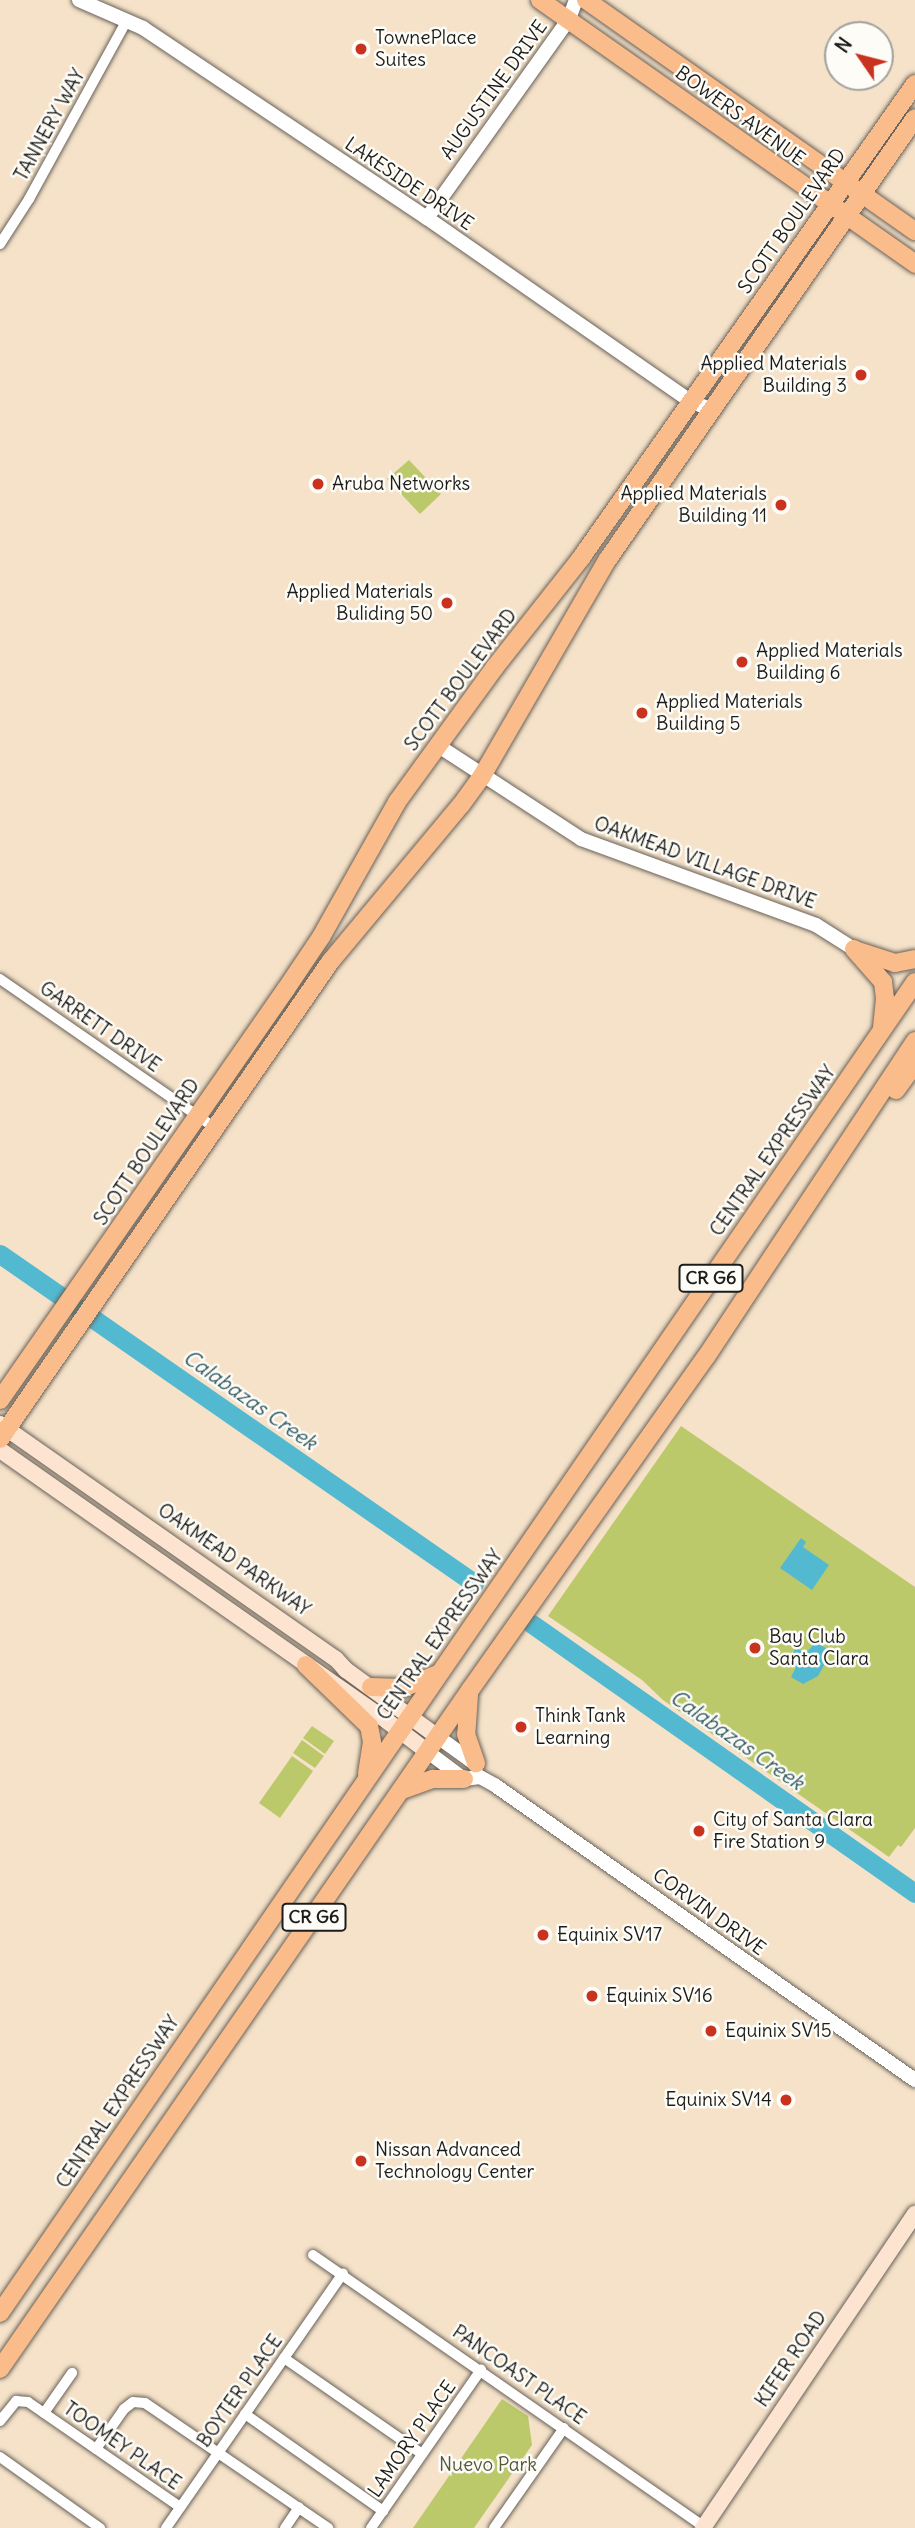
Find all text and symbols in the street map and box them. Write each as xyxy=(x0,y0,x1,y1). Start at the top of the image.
street label: AUGUSTINE DRIVE xyxy=(436,16,552,164)
north arrow xyxy=(824,21,894,91)
place label: TownePlace Suites xyxy=(375,27,476,71)
text: N xyxy=(830,33,857,57)
marker: TownePlace Suites xyxy=(353,41,369,57)
street label: BOWERS AVENUE xyxy=(671,61,809,171)
street label: TANNERY WAY xyxy=(10,65,90,185)
street label: LAKESIDE DRIVE xyxy=(340,133,478,235)
street label: SCOTT BOULEVARD xyxy=(733,144,851,298)
place label: Applied Materials Building 3 xyxy=(700,353,847,397)
marker: Applied Materials Building 3 xyxy=(853,367,869,383)
place label: Aruba Networks xyxy=(332,473,470,495)
marker: Aruba Networks xyxy=(310,476,326,492)
place label: Applied Materials Building 11 xyxy=(620,483,767,527)
marker: Applied Materials Building 11 xyxy=(773,497,789,513)
place label: Applied Materials Buliding 50 xyxy=(286,581,433,625)
marker: Applied Materials Buliding 50 xyxy=(439,595,455,611)
street label: SCOTT BOULEVARD xyxy=(400,604,522,756)
place label: Applied Materials Building 6 xyxy=(756,640,903,684)
marker: Applied Materials Building 6 xyxy=(734,654,750,670)
place label: Applied Materials Building 5 xyxy=(656,691,803,735)
marker: Applied Materials Building 5 xyxy=(634,705,650,721)
street label: OAKMEAD VILLAGE DRIVE xyxy=(591,812,819,914)
street label: GARRETT DRIVE xyxy=(35,977,165,1077)
street label: CENTRAL EXPRESSWAY xyxy=(705,1061,841,1241)
street label: SCOTT BOULEVARD xyxy=(89,1074,205,1230)
road number: CR G6 xyxy=(678,1264,744,1293)
water label: Calabazas Creek xyxy=(178,1345,322,1455)
street label: OAKMEAD PARKWAY xyxy=(153,1499,315,1621)
street label: CENTRAL EXPRESSWAY xyxy=(372,1545,508,1725)
place label: Bay Club Santa Clara xyxy=(769,1626,869,1670)
marker: Bay Club Santa Clara xyxy=(747,1640,763,1656)
water label: Calabazas Creek xyxy=(665,1685,809,1795)
place label: Think Tank Learning xyxy=(535,1705,626,1749)
marker: Think Tank Learning xyxy=(513,1719,529,1735)
place label: City of Santa Clara Fire Station 9 xyxy=(713,1809,873,1853)
marker: City of Santa Clara Fire Station 9 xyxy=(691,1823,707,1839)
street label: CORVIN DRIVE xyxy=(648,1864,770,1960)
road number: CR G6 xyxy=(281,1902,347,1931)
place label: Equinix SV17 xyxy=(557,1924,662,1946)
marker: Equinix SV17 xyxy=(535,1927,551,1943)
place label: Equinix SV16 xyxy=(606,1985,713,2007)
marker: Equinix SV16 xyxy=(584,1988,600,2004)
street label: CENTRAL EXPRESSWAY xyxy=(52,2011,184,2193)
place label: Equinix SV15 xyxy=(725,2020,832,2042)
marker: Equinix SV15 xyxy=(703,2023,719,2039)
place label: Equinix SV14 xyxy=(665,2089,772,2111)
marker: Equinix SV14 xyxy=(778,2092,794,2108)
place label: Nissan Advanced Technology Center xyxy=(375,2139,534,2183)
marker: Nissan Advanced Technology Center xyxy=(353,2153,369,2169)
street label: KIFER ROAD xyxy=(751,2307,831,2411)
street label: PANCOAST PLACE xyxy=(448,2320,590,2430)
street label: BOYTER PLACE xyxy=(193,2330,287,2452)
street label: LAMORY PLACE xyxy=(363,2376,461,2502)
street label: TOOMEY PLACE xyxy=(59,2397,185,2495)
park label: Nuevo Park xyxy=(439,2454,537,2476)

